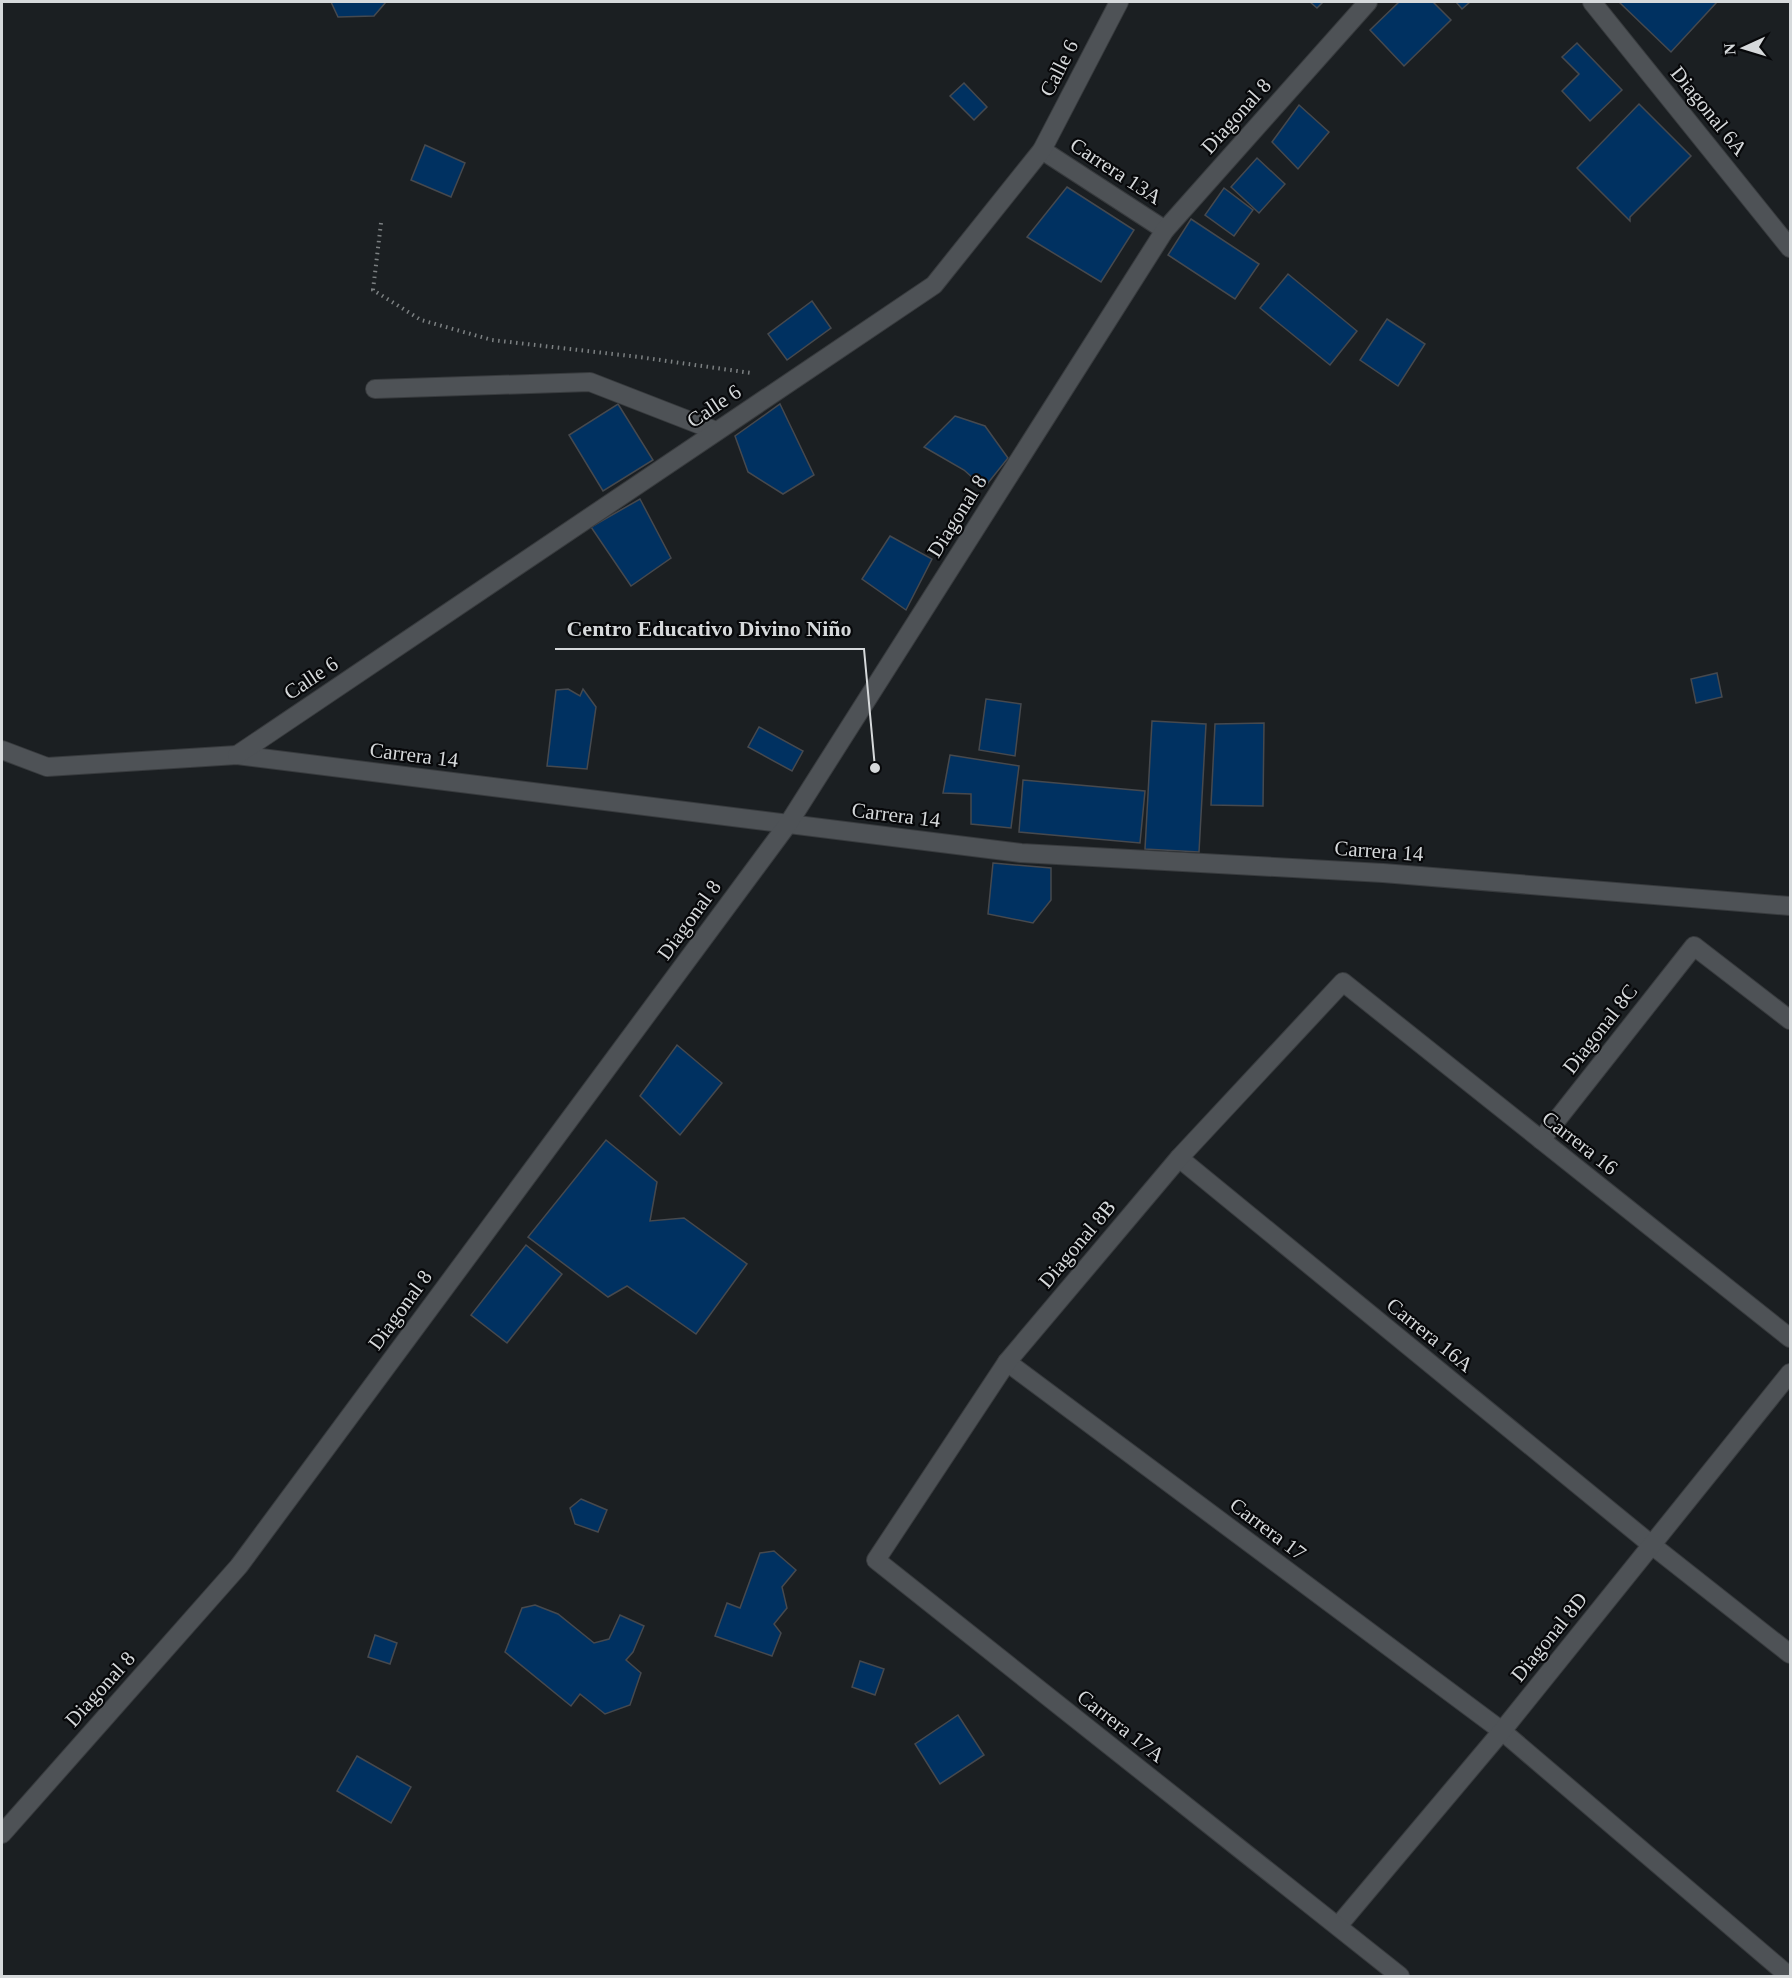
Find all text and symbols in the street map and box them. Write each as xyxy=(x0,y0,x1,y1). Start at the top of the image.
north arrow xyxy=(1714,18,1774,78)
street label: Calle 6 xyxy=(1035,36,1083,100)
text: N xyxy=(1721,42,1738,55)
street label: Diagonal 6A xyxy=(1666,62,1753,161)
street label: Diagonal 8 xyxy=(1196,74,1276,158)
street label: Carrera 13A xyxy=(1066,133,1167,210)
street label: Calle 6 xyxy=(682,379,746,433)
street label: Diagonal 8 xyxy=(922,470,992,562)
callout: Centro Educativo Divino Niño xyxy=(555,609,864,649)
text: Centro Educativo Divino Niño xyxy=(566,616,852,641)
street label: Calle 6 xyxy=(279,651,343,705)
street label: Carrera 14 xyxy=(368,738,460,772)
street label: Carrera 14 xyxy=(850,798,942,832)
street label: Carrera 14 xyxy=(1334,836,1425,866)
street label: Diagonal 8 xyxy=(652,875,726,965)
street label: Diagonal 8C xyxy=(1558,980,1642,1078)
street label: Carrera 16 xyxy=(1537,1106,1623,1180)
street label: Diagonal 8B xyxy=(1034,1195,1120,1293)
street label: Diagonal 8 xyxy=(363,1265,437,1355)
street label: Carrera 16A xyxy=(1382,1293,1479,1378)
street label: Carrera 17 xyxy=(1225,1493,1311,1565)
street label: Diagonal 8D xyxy=(1506,1588,1592,1686)
street label: Diagonal 8 xyxy=(60,1647,140,1731)
street label: Carrera 17A xyxy=(1072,1684,1170,1768)

